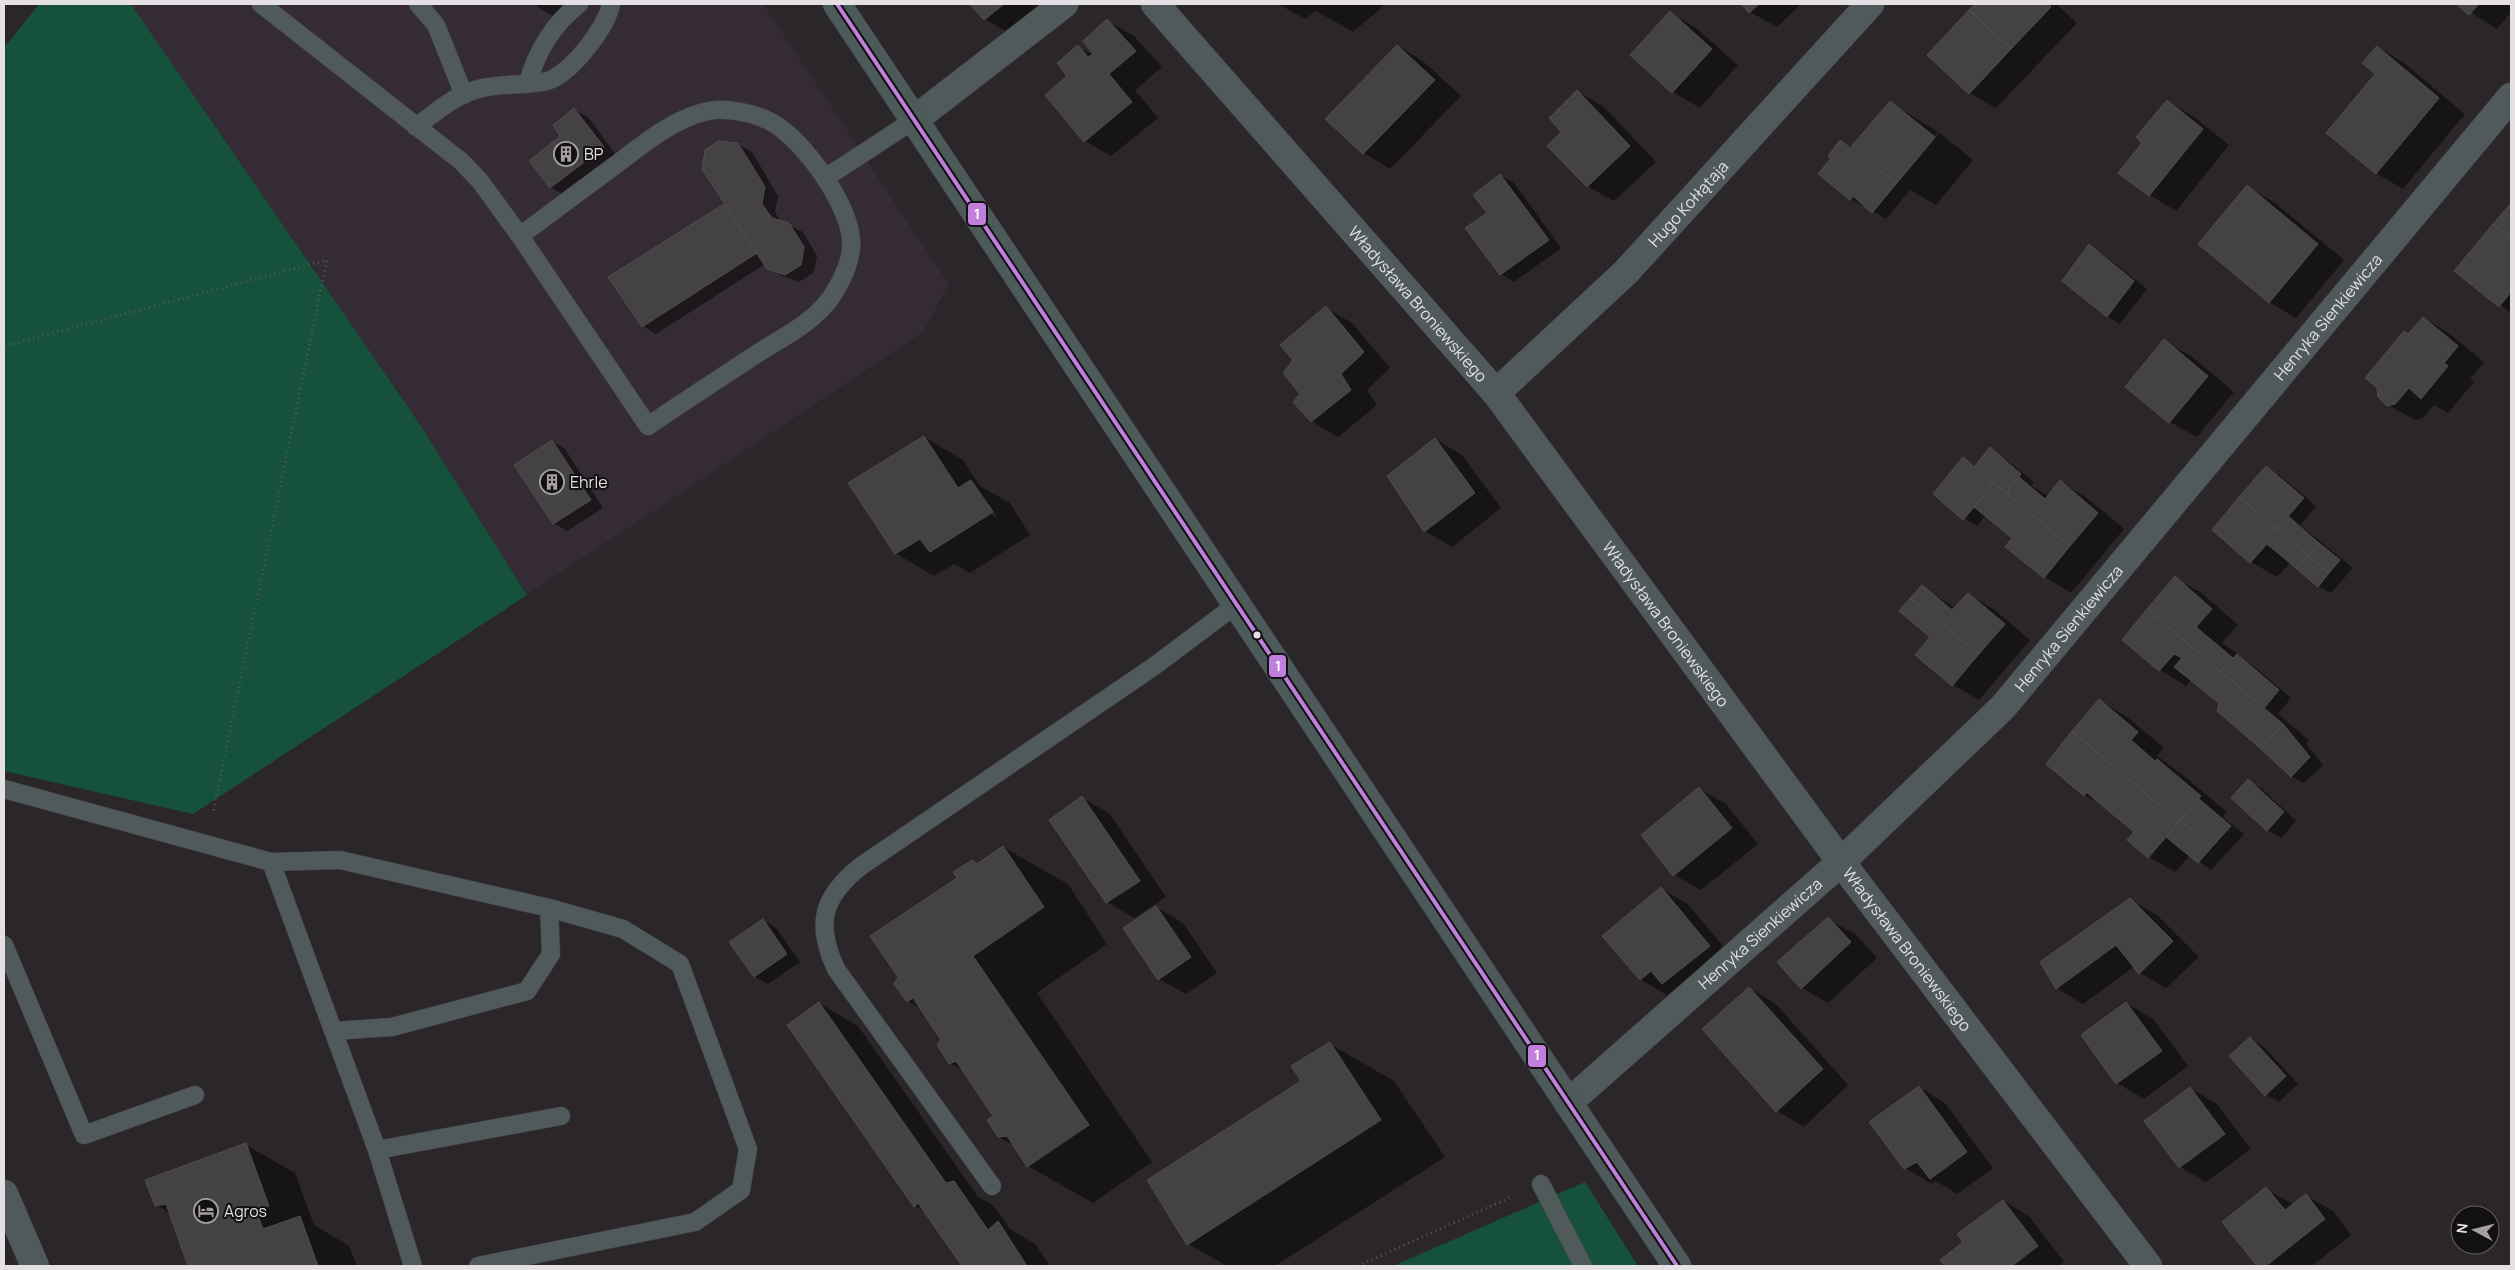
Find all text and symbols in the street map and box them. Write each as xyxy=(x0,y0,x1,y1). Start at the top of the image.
building icon: BP xyxy=(553,141,579,167)
place label: BP xyxy=(584,143,604,165)
street label: Hugo Kołłątaja xyxy=(1643,156,1733,252)
line badge: 1 xyxy=(967,202,987,226)
text: 1 xyxy=(974,204,980,223)
street label: Władysława Broniewskiego xyxy=(1344,221,1492,387)
street label: Henryka Sienkiewicza xyxy=(2269,249,2387,385)
building icon: Ehrle xyxy=(539,469,565,495)
place label: Ehrle xyxy=(570,471,607,493)
street label: Władysława Broniewskiego xyxy=(1598,537,1734,711)
street label: Henryka Sienkiewicza xyxy=(2010,560,2128,696)
unlabelled marker xyxy=(1252,630,1262,640)
line badge: 1 xyxy=(1268,654,1287,678)
text: 1 xyxy=(1275,656,1281,675)
street label: Władysława Broniewskiego xyxy=(1838,863,1977,1036)
street label: Henryka Sienkiewicza xyxy=(1693,873,1827,994)
line badge: 1 xyxy=(1527,1044,1547,1068)
text: 1 xyxy=(1534,1045,1540,1064)
hotel icon: Agros xyxy=(193,1198,219,1224)
place label: Agros xyxy=(224,1200,267,1222)
north arrow xyxy=(2450,1205,2500,1255)
text: N xyxy=(2452,1222,2472,1235)

